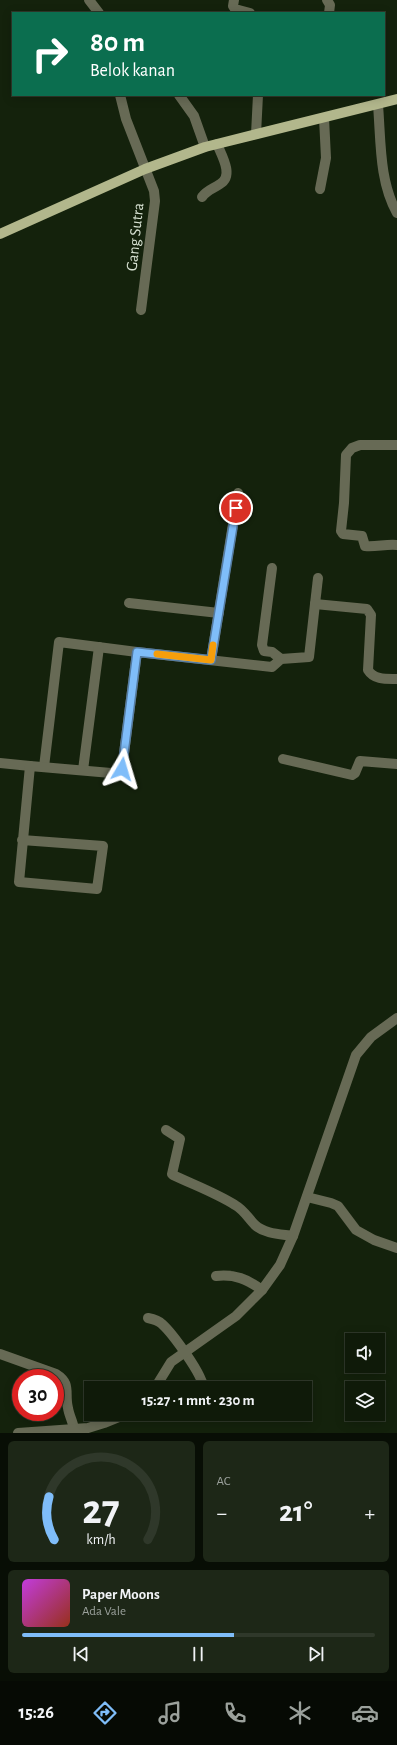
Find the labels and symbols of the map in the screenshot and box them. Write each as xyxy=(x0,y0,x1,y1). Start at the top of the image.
street label: Gang Sutra xyxy=(123,202,147,272)
pin xyxy=(219,491,253,525)
position arrow xyxy=(101,748,143,790)
speed limit sign: 30 xyxy=(12,1369,64,1421)

